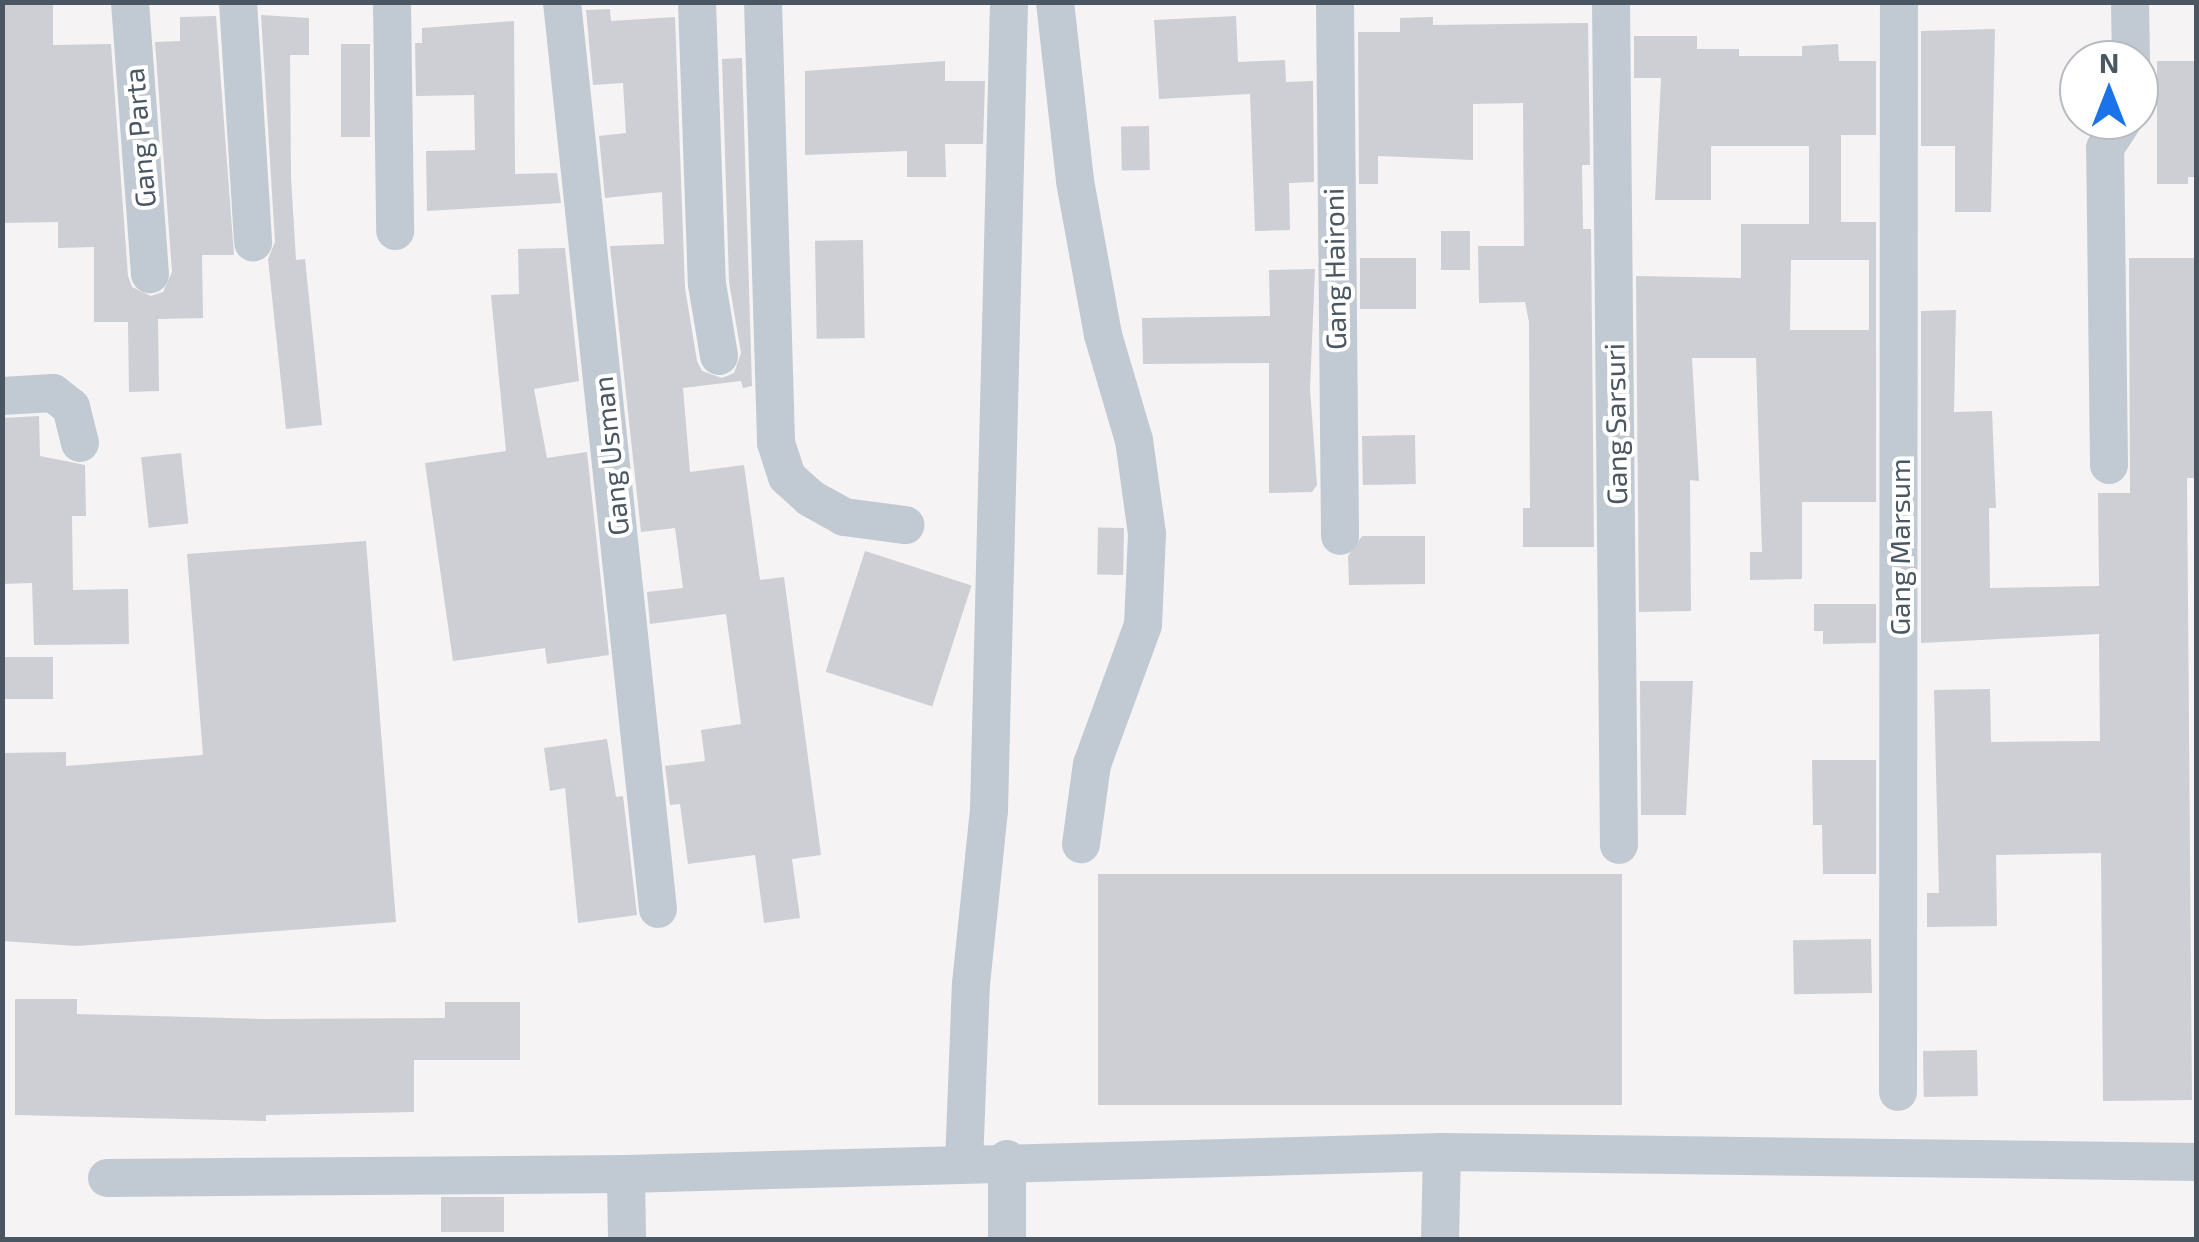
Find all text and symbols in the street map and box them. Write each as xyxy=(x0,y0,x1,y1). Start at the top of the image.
north arrow xyxy=(2059,40,2159,140)
text: N xyxy=(2099,45,2119,79)
street label: Gang Parta xyxy=(116,67,162,209)
street label: Gang Haironi xyxy=(1316,188,1352,350)
street label: Gang Sarsuri xyxy=(1597,343,1633,505)
street label: Gang Usman xyxy=(585,375,635,537)
street label: Gang Marsum xyxy=(1882,459,1916,635)

